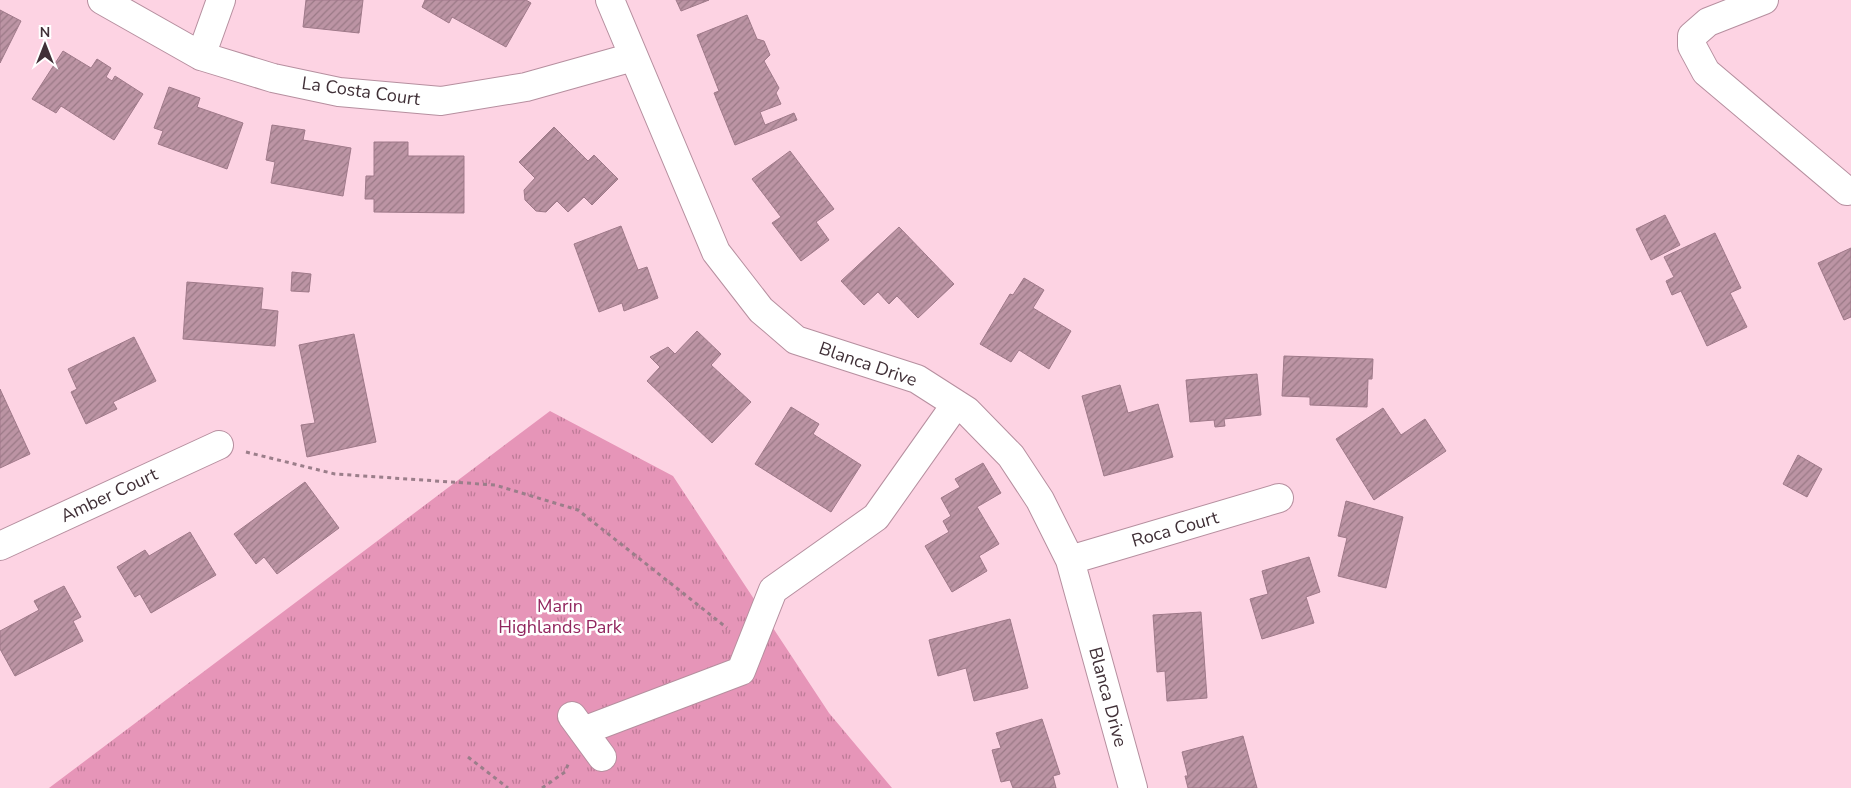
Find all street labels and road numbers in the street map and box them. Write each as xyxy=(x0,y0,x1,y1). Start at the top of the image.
street label: La Costa Court xyxy=(300,71,422,111)
street label: Blanca Drive xyxy=(816,336,920,392)
street label: Amber Court xyxy=(57,462,162,528)
street label: Roca Court xyxy=(1129,505,1222,553)
street label: Blanca Drive xyxy=(1083,644,1133,750)

